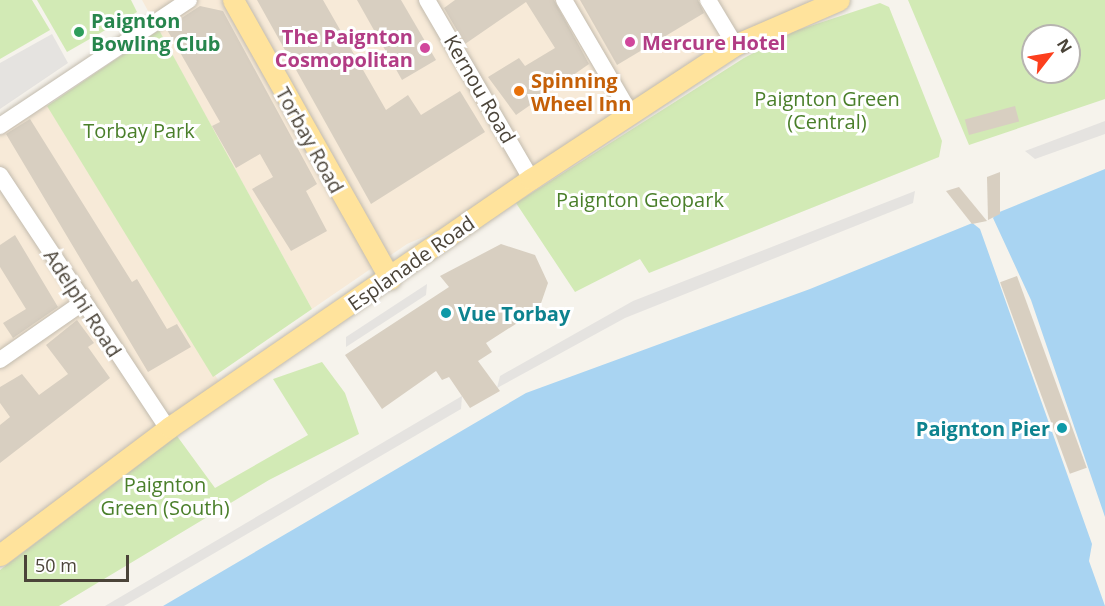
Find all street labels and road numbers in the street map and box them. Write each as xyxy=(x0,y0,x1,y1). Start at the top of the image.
street label: Kernou Road xyxy=(439,31,521,147)
street label: Torbay Road xyxy=(271,83,349,197)
street label: Esplanade Road xyxy=(343,210,479,316)
street label: Adelphi Road xyxy=(39,245,127,361)

